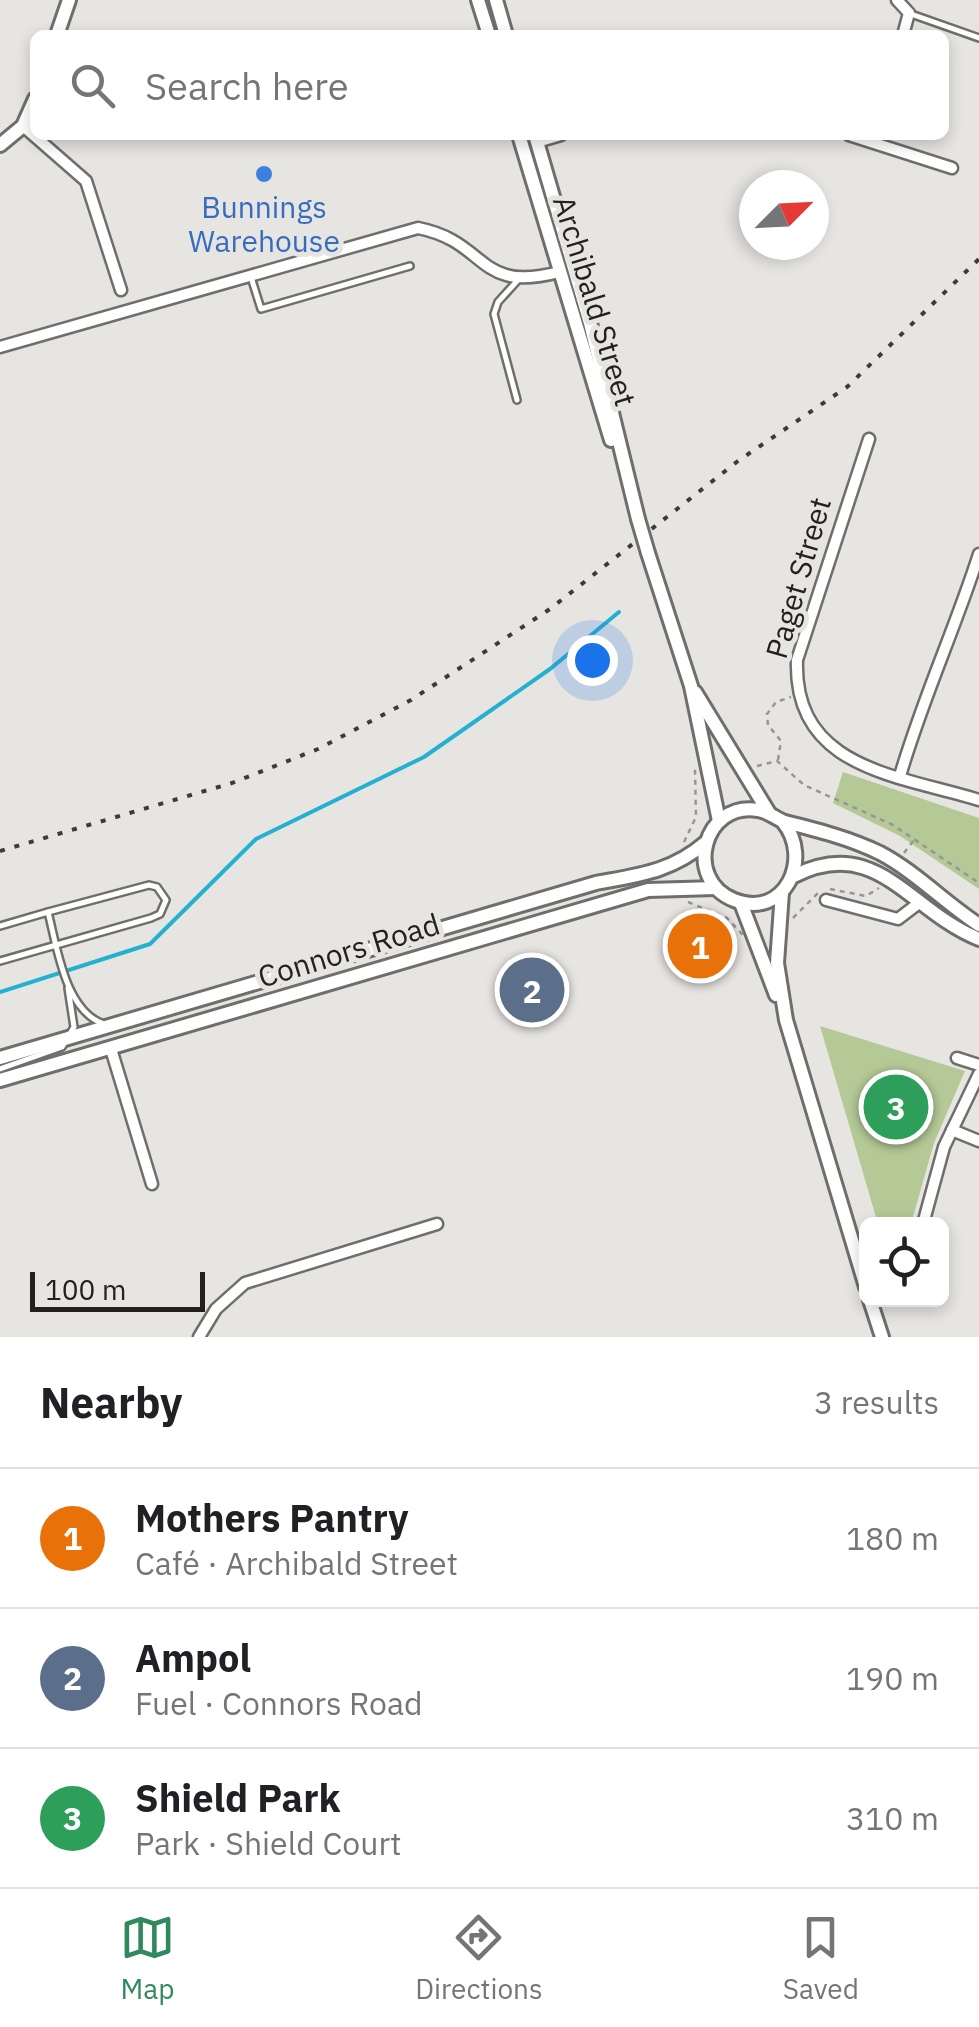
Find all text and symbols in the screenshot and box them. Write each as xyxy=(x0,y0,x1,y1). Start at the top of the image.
search box xyxy=(30,30,949,140)
icon: search xyxy=(65,58,120,113)
text: Search here xyxy=(145,61,349,110)
marker: Bunnings Warehouse xyxy=(253,163,275,185)
north arrow xyxy=(739,170,829,260)
place label: Bunnings Warehouse xyxy=(188,187,340,260)
street label: Archibald Street xyxy=(545,191,646,411)
street label: Paget Street xyxy=(756,492,839,663)
your location xyxy=(567,635,618,686)
street label: Connors Road xyxy=(253,903,444,996)
pin: 1 xyxy=(668,908,732,984)
pin: 2 xyxy=(500,952,564,1028)
pin: 3 xyxy=(864,1070,928,1144)
map controls xyxy=(859,1217,949,1307)
button: locate xyxy=(859,1217,949,1307)
scale bar xyxy=(30,1267,205,1312)
text: 100 m xyxy=(45,1271,126,1308)
text: Nearby xyxy=(40,1375,182,1430)
text: 3 results xyxy=(814,1381,939,1423)
text: Mothers Pantry xyxy=(135,1493,408,1542)
text: 1 xyxy=(63,1517,82,1559)
text: 180 m xyxy=(846,1517,939,1559)
text: Café · Archibald Street xyxy=(135,1542,458,1584)
text: Ampol xyxy=(135,1633,251,1682)
text: 2 xyxy=(63,1657,82,1699)
text: 190 m xyxy=(846,1657,939,1699)
text: Fuel · Connors Road xyxy=(135,1682,423,1724)
text: Shield Park xyxy=(135,1773,340,1822)
text: 3 xyxy=(63,1797,82,1839)
text: 310 m xyxy=(846,1797,939,1839)
text: Park · Shield Court xyxy=(135,1822,402,1864)
tab: Map xyxy=(120,1910,175,2007)
tab: Directions xyxy=(415,1910,543,2007)
tab: Saved xyxy=(783,1910,859,2007)

